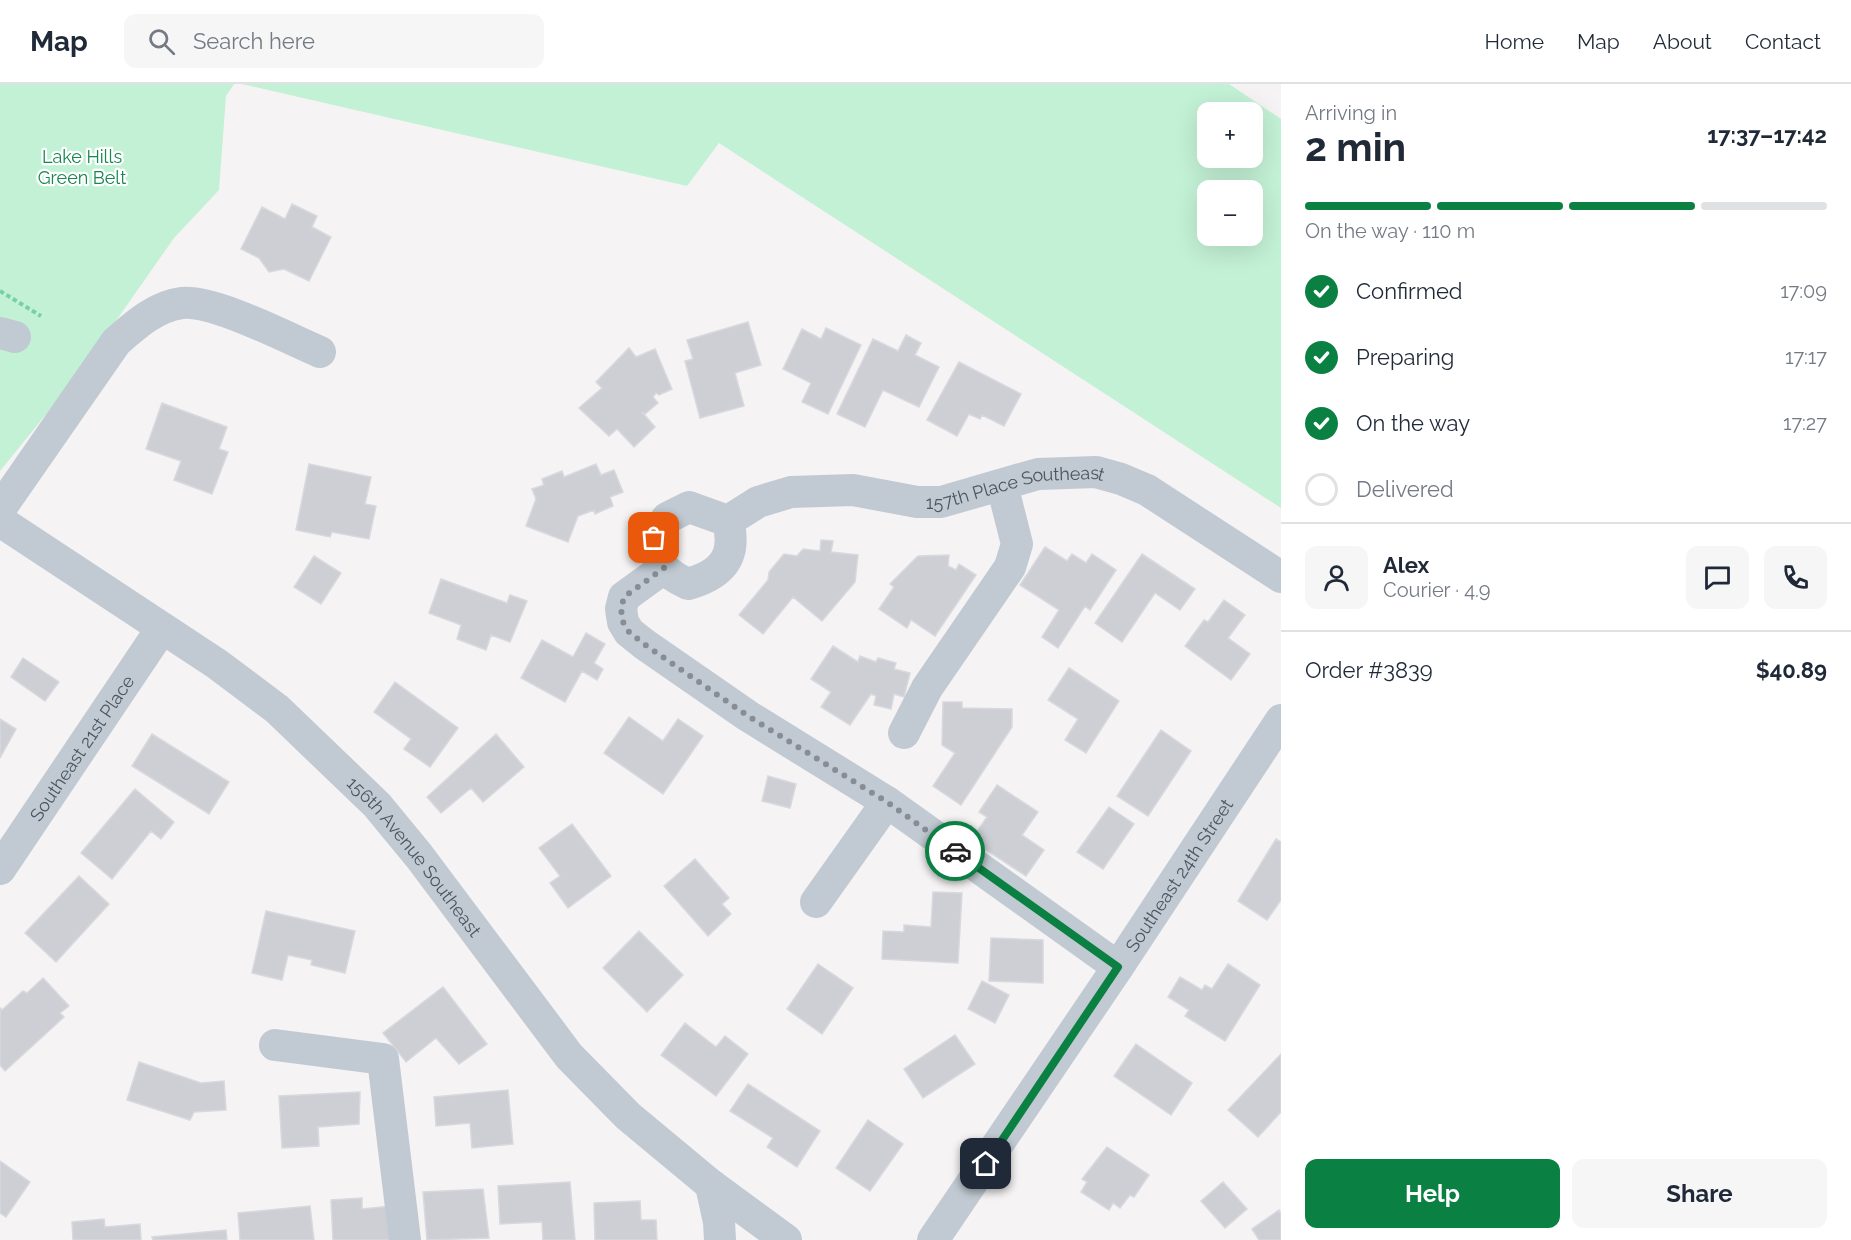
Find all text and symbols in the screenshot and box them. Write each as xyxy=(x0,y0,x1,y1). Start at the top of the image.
search box xyxy=(124,14,544,68)
text: Map xyxy=(30,25,88,58)
icon: search xyxy=(145,25,178,58)
text: Search here xyxy=(193,28,315,54)
text: Home xyxy=(1485,29,1544,54)
text: Map xyxy=(1577,29,1620,54)
text: About xyxy=(1653,29,1712,54)
text: Contact xyxy=(1745,29,1821,54)
text: Arriving in xyxy=(1305,101,1397,125)
map controls xyxy=(1197,102,1263,246)
button: + xyxy=(1197,102,1263,168)
text: 17:37–17:42 xyxy=(1707,122,1827,148)
text: 2 min xyxy=(1305,124,1406,170)
park label: Lake Hills Green Belt xyxy=(38,146,126,188)
button: − xyxy=(1197,180,1263,246)
text: On the way · 110 m xyxy=(1305,219,1475,243)
icon: check xyxy=(1305,275,1338,308)
text: Confirmed xyxy=(1356,278,1463,304)
text: 17:09 xyxy=(1780,279,1827,303)
icon: check xyxy=(1305,341,1338,374)
text: Preparing xyxy=(1356,344,1454,370)
text: 17:17 xyxy=(1785,345,1827,369)
icon: check xyxy=(1305,407,1338,440)
text: On the way xyxy=(1356,410,1470,436)
text: 17:27 xyxy=(1783,411,1827,435)
street label: 157th Place Southeast xyxy=(926,461,1107,513)
text: Delivered xyxy=(1356,476,1454,502)
pin xyxy=(628,512,679,563)
icon: bag xyxy=(637,521,670,554)
button: person xyxy=(1305,546,1368,609)
button: chat xyxy=(1686,546,1749,609)
button: phone xyxy=(1764,546,1827,609)
text: Alex xyxy=(1383,552,1429,578)
text: Courier · 4.9 xyxy=(1383,578,1491,602)
text: Order #3839 xyxy=(1305,657,1433,683)
text: $40.89 xyxy=(1756,657,1827,683)
street label: Southeast 21st Place xyxy=(25,671,138,825)
street label: 156th Avenue Southeast xyxy=(343,772,486,941)
street label: Southeast 24th Street xyxy=(1121,795,1237,955)
courier xyxy=(925,821,985,881)
icon: car xyxy=(939,835,972,868)
pin xyxy=(960,1138,1011,1189)
icon: home xyxy=(969,1147,1002,1180)
button: Help xyxy=(1305,1159,1560,1228)
button: Share xyxy=(1572,1159,1827,1228)

